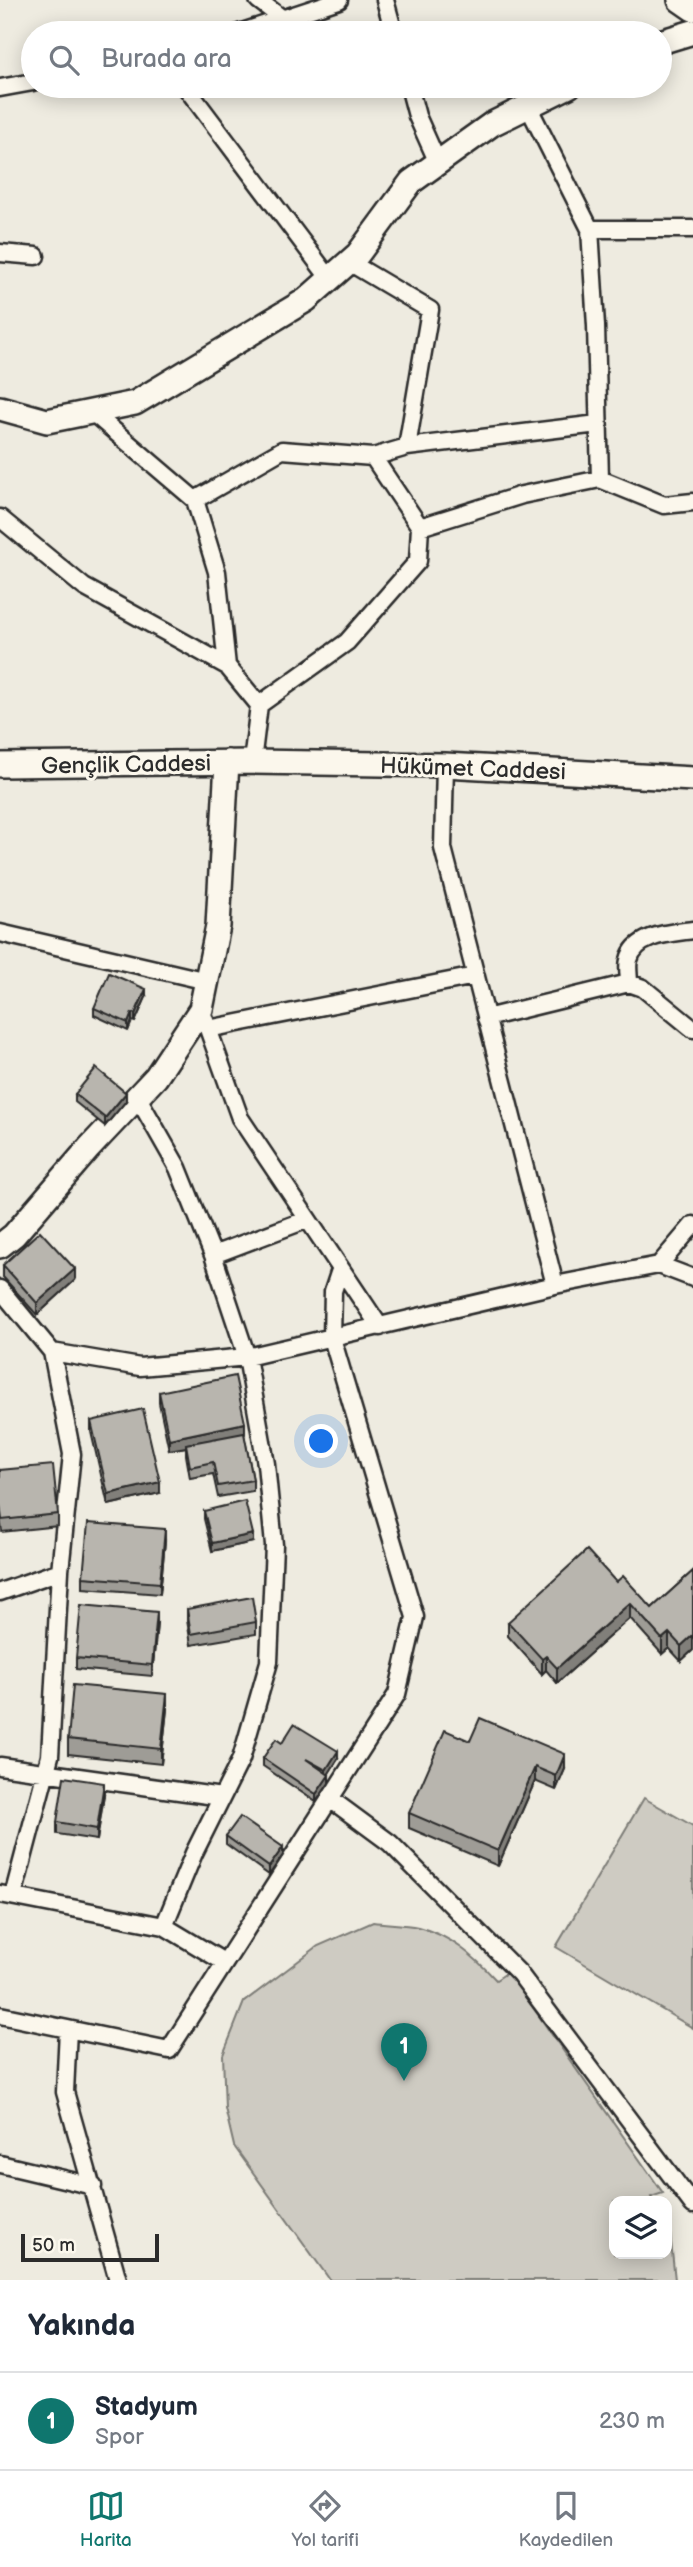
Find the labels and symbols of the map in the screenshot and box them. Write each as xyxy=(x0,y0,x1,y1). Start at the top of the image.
street label: Gençlik Caddesi xyxy=(41,750,211,780)
street label: Hükümet Caddesi xyxy=(380,752,566,786)
your location xyxy=(304,1424,338,1458)
pin: 1 xyxy=(381,2023,427,2081)
scale bar xyxy=(21,2231,159,2263)

